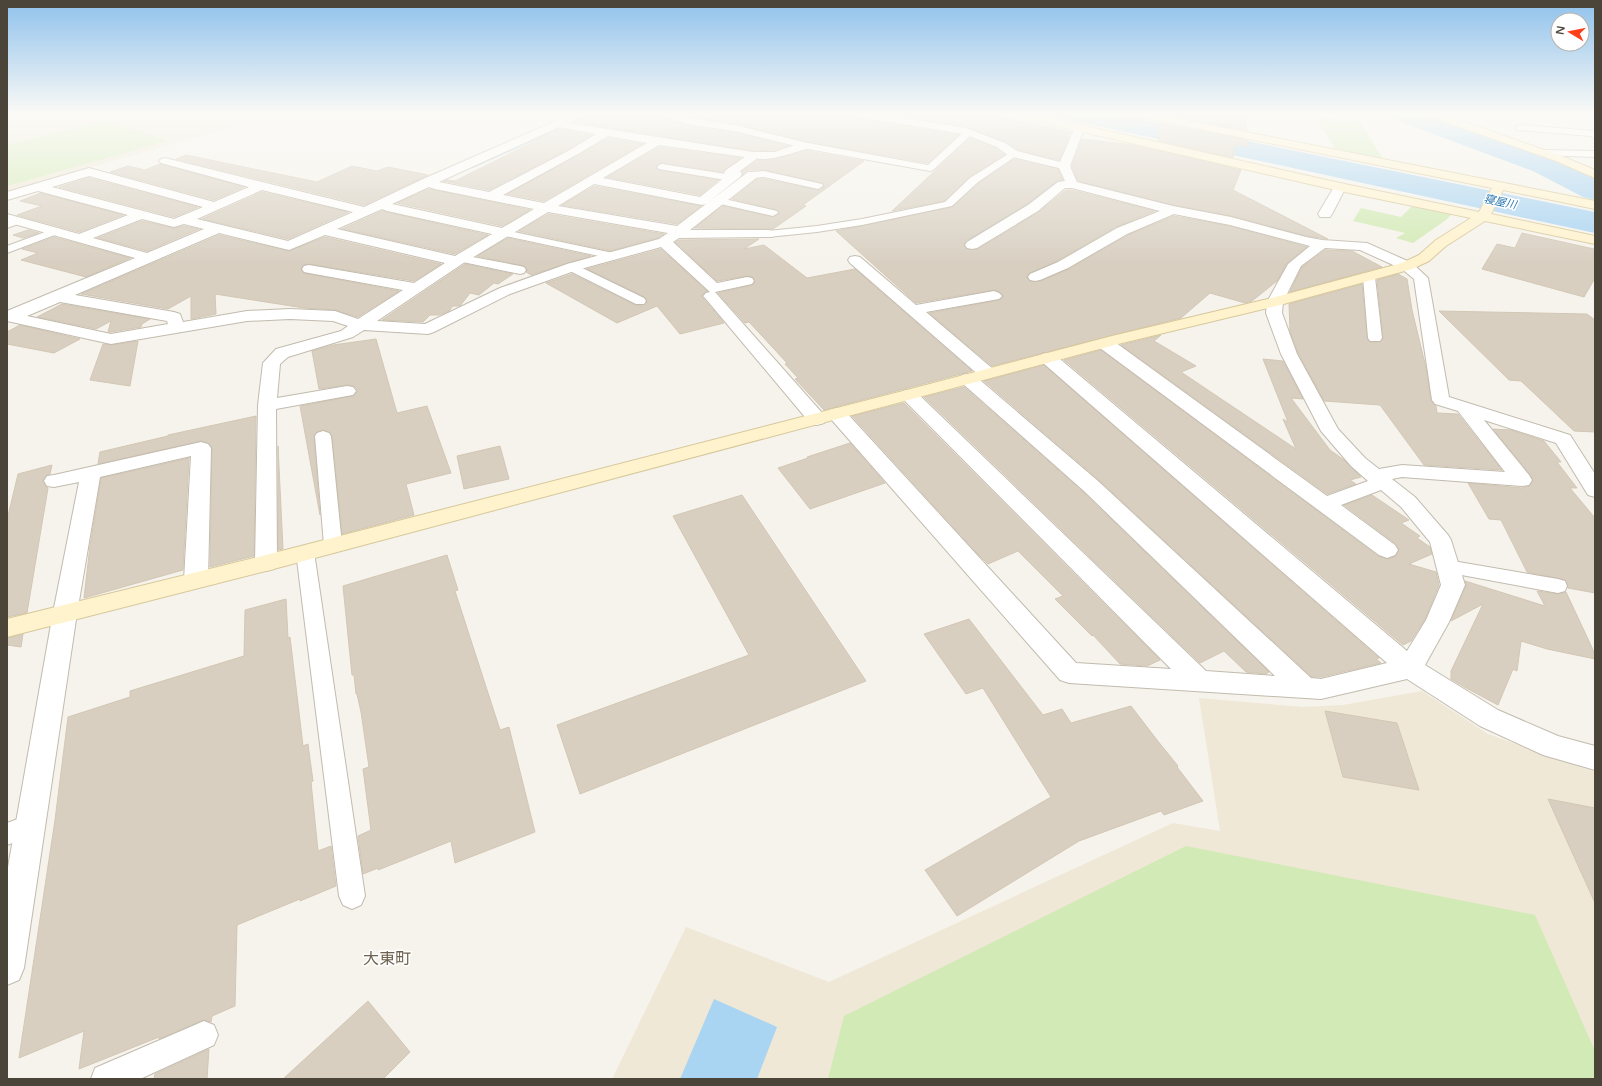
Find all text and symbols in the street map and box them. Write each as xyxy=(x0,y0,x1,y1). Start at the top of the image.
north arrow xyxy=(1550,12,1590,52)
text: N xyxy=(1553,25,1568,36)
water label: 寝屋川 xyxy=(1483,192,1518,212)
district label: 大東町 xyxy=(363,949,411,969)

